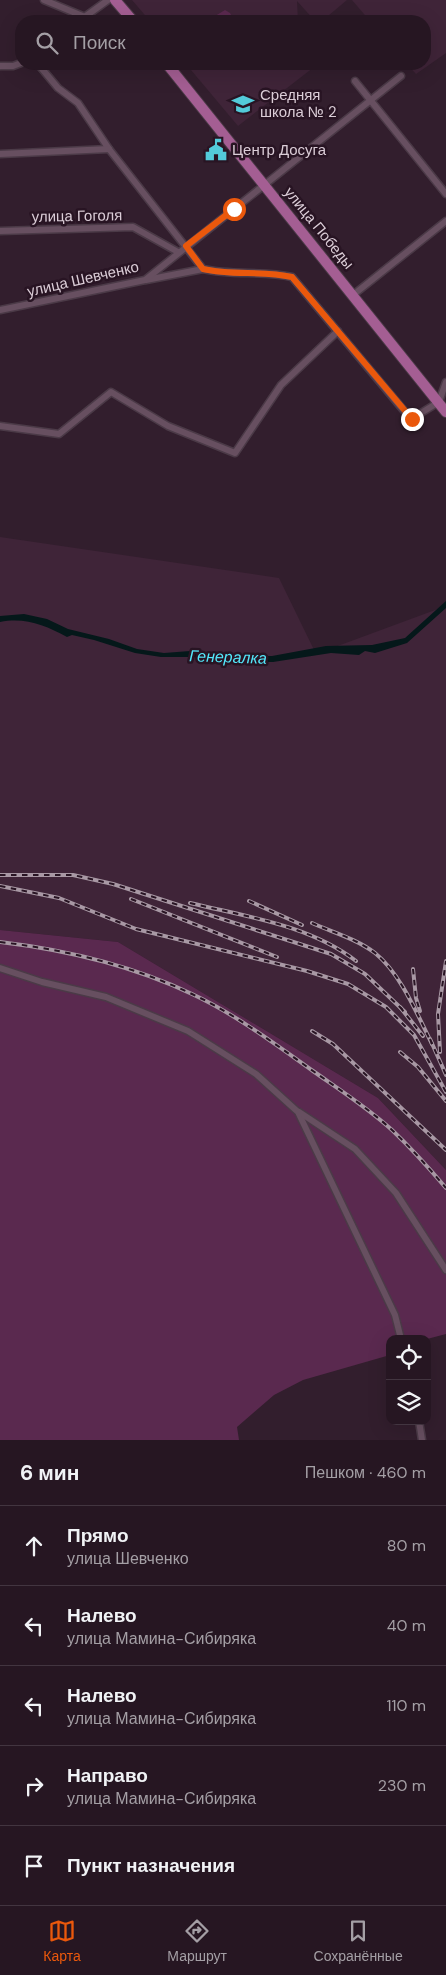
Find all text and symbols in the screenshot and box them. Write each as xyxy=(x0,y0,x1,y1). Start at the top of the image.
search box xyxy=(15,15,431,70)
icon: search xyxy=(33,29,61,57)
text: Поиск xyxy=(73,30,126,55)
place label: Средняя школа № 2 xyxy=(260,85,337,122)
school or university icon: Средняя школа № 2 xyxy=(230,91,256,117)
public building icon: Центр Досуга xyxy=(203,137,229,163)
place label: Центр Досуга xyxy=(232,140,327,160)
street label: улица Победы xyxy=(280,183,358,273)
route start xyxy=(223,198,246,221)
street label: улица Гоголя xyxy=(31,205,123,227)
street label: улица Шевченко xyxy=(25,256,141,302)
route end xyxy=(401,408,424,431)
water label: Генералка xyxy=(189,645,267,669)
map controls xyxy=(386,1335,431,1425)
button: locate xyxy=(386,1335,431,1380)
button: layers xyxy=(386,1380,431,1425)
text: 6 мин xyxy=(20,1459,79,1487)
text: Пешком · 460 m xyxy=(305,1462,426,1483)
text: Прямо xyxy=(67,1523,129,1548)
icon: ahead xyxy=(20,1532,48,1560)
text: 80 m xyxy=(387,1535,426,1556)
text: улица Шевченко xyxy=(67,1548,189,1569)
text: Налево xyxy=(67,1603,137,1628)
icon: left xyxy=(20,1612,48,1640)
text: 40 m xyxy=(387,1615,426,1636)
text: улица Мамина-Сибиряка xyxy=(67,1628,256,1649)
text: Налево xyxy=(67,1683,137,1708)
icon: left xyxy=(20,1692,48,1720)
text: 110 m xyxy=(387,1695,426,1716)
text: улица Мамина-Сибиряка xyxy=(67,1708,256,1729)
text: Направо xyxy=(67,1763,148,1788)
icon: right xyxy=(20,1772,48,1800)
text: 230 m xyxy=(378,1775,426,1796)
text: улица Мамина-Сибиряка xyxy=(67,1788,256,1809)
icon: arrive xyxy=(20,1852,48,1880)
text: Пункт назначения xyxy=(67,1853,235,1878)
tab: Карта xyxy=(43,1917,81,1965)
tab: Маршрут xyxy=(167,1917,227,1965)
tab: Сохранённые xyxy=(314,1917,403,1965)

